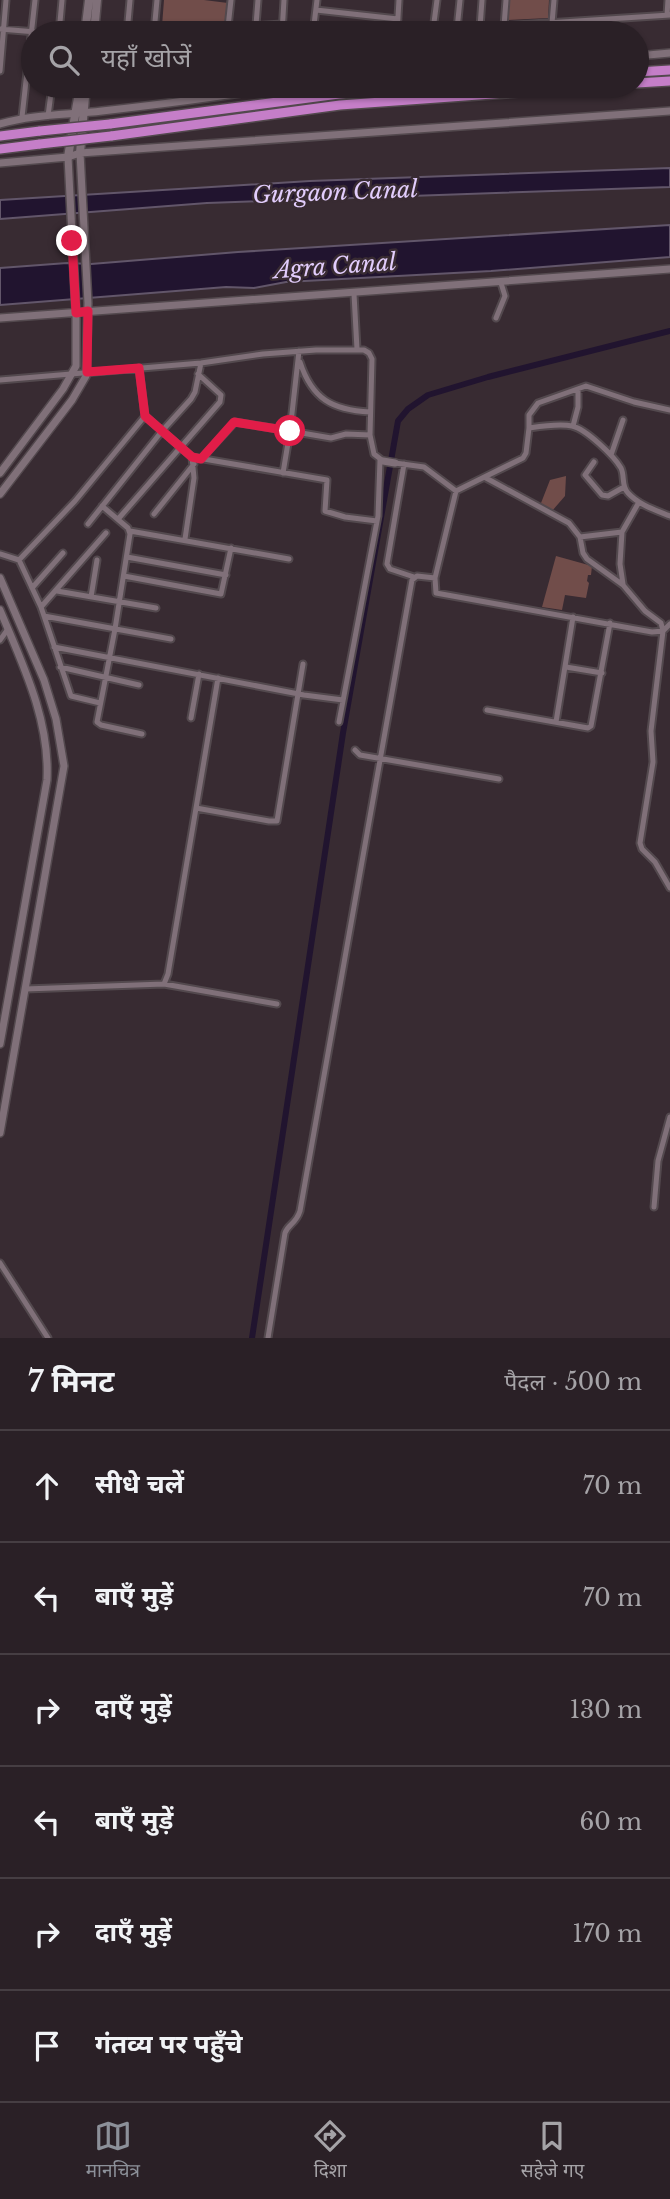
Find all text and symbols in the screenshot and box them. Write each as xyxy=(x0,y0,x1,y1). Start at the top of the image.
search box xyxy=(21,21,649,98)
icon: search xyxy=(45,41,83,79)
text: यहाँ खोजें xyxy=(101,42,191,74)
water label: Gurgaon Canal xyxy=(252,175,419,209)
route end xyxy=(56,225,87,256)
water label: Agra Canal xyxy=(270,248,398,284)
route start xyxy=(274,415,305,446)
text: 7 मिनट xyxy=(28,1363,114,1400)
text: पैदल · 500 m xyxy=(504,1368,642,1396)
icon: ahead xyxy=(28,1467,66,1505)
text: सीधे चलें xyxy=(95,1468,184,1500)
text: 70 m xyxy=(583,1472,642,1500)
icon: left xyxy=(28,1579,66,1617)
text: बाएँ मुड़ें xyxy=(95,1580,173,1612)
text: 70 m xyxy=(583,1584,642,1612)
icon: right xyxy=(28,1691,66,1729)
text: दाएँ मुड़ें xyxy=(95,1692,172,1724)
text: 130 m xyxy=(570,1696,642,1724)
icon: left xyxy=(28,1803,66,1841)
text: बाएँ मुड़ें xyxy=(95,1804,173,1836)
text: 60 m xyxy=(580,1808,642,1836)
icon: right xyxy=(28,1915,66,1953)
text: दाएँ मुड़ें xyxy=(95,1916,172,1948)
text: 170 m xyxy=(572,1920,642,1948)
icon: arrive xyxy=(28,2027,66,2065)
text: गंतव्य पर पहुँचे xyxy=(95,2028,243,2060)
tab: मानचित्र xyxy=(86,2117,140,2185)
tab: दिशा xyxy=(311,2117,349,2185)
tab: सहेजे गए xyxy=(521,2117,584,2185)

